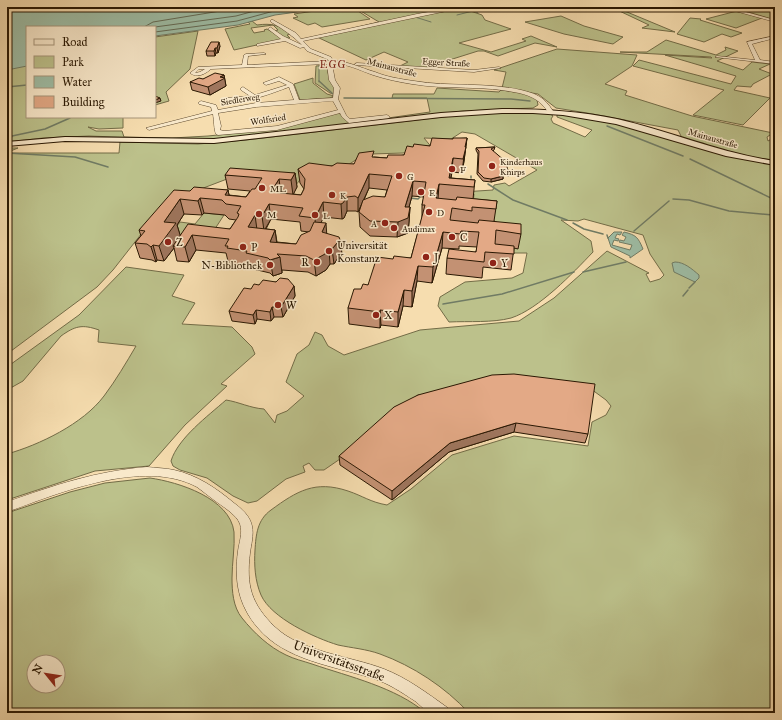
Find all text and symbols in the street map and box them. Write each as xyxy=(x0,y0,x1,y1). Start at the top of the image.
legend xyxy=(26,26,156,118)
text: Road xyxy=(62,35,88,49)
text: Park xyxy=(62,55,84,69)
street label: Mainaustraße xyxy=(366,55,418,79)
street label: Egger Straße xyxy=(422,55,470,70)
district label: EGG xyxy=(320,58,346,71)
text: Water xyxy=(62,75,92,89)
street label: Siedlerweg xyxy=(220,90,261,108)
text: Building xyxy=(62,95,105,110)
street label: Wolfsried xyxy=(250,111,287,127)
street label: Mainaustraße xyxy=(687,126,739,150)
place label: Kinderhaus Knirps xyxy=(500,156,542,177)
marker: Kinderhaus Knirps xyxy=(487,161,497,171)
marker: F xyxy=(447,164,457,174)
place label: F xyxy=(460,164,466,175)
marker: G xyxy=(394,171,404,181)
place label: G xyxy=(407,171,414,182)
marker: ML xyxy=(257,183,267,193)
place label: ML xyxy=(270,183,286,194)
marker: E xyxy=(416,187,426,197)
place label: E xyxy=(429,187,436,198)
marker: K xyxy=(327,190,337,200)
place label: K xyxy=(340,190,347,201)
marker: D xyxy=(424,207,434,217)
place label: D xyxy=(437,207,444,218)
marker: M xyxy=(254,209,264,219)
place label: M xyxy=(267,209,276,220)
marker: L xyxy=(310,210,320,220)
place label: L xyxy=(323,210,330,221)
place label: A xyxy=(370,218,377,229)
marker: A xyxy=(380,218,390,228)
marker: Audimax xyxy=(389,223,399,233)
place label: Audimax xyxy=(401,223,435,234)
place label: C xyxy=(460,231,468,244)
marker: C xyxy=(447,232,457,242)
place label: Z xyxy=(176,236,183,249)
marker: Z xyxy=(163,237,173,247)
place label: Universität Konstanz xyxy=(337,239,388,265)
place label: P xyxy=(251,241,258,254)
marker: P xyxy=(238,242,248,252)
marker: Universität Konstanz xyxy=(324,246,334,256)
place label: J xyxy=(433,251,439,265)
marker: J xyxy=(421,252,431,262)
place label: R xyxy=(301,256,309,269)
marker: R xyxy=(312,257,322,267)
place label: Y xyxy=(501,257,509,270)
marker: Y xyxy=(488,258,498,268)
place label: N-Bibliothek xyxy=(201,259,263,272)
marker: N-Bibliothek xyxy=(265,260,275,270)
place label: W xyxy=(286,299,297,312)
marker: W xyxy=(273,300,283,310)
place label: X xyxy=(384,309,393,322)
marker: X xyxy=(371,310,381,320)
street label: Universitätsstraße xyxy=(291,637,388,685)
north arrow xyxy=(26,654,66,694)
text: N xyxy=(30,661,46,677)

